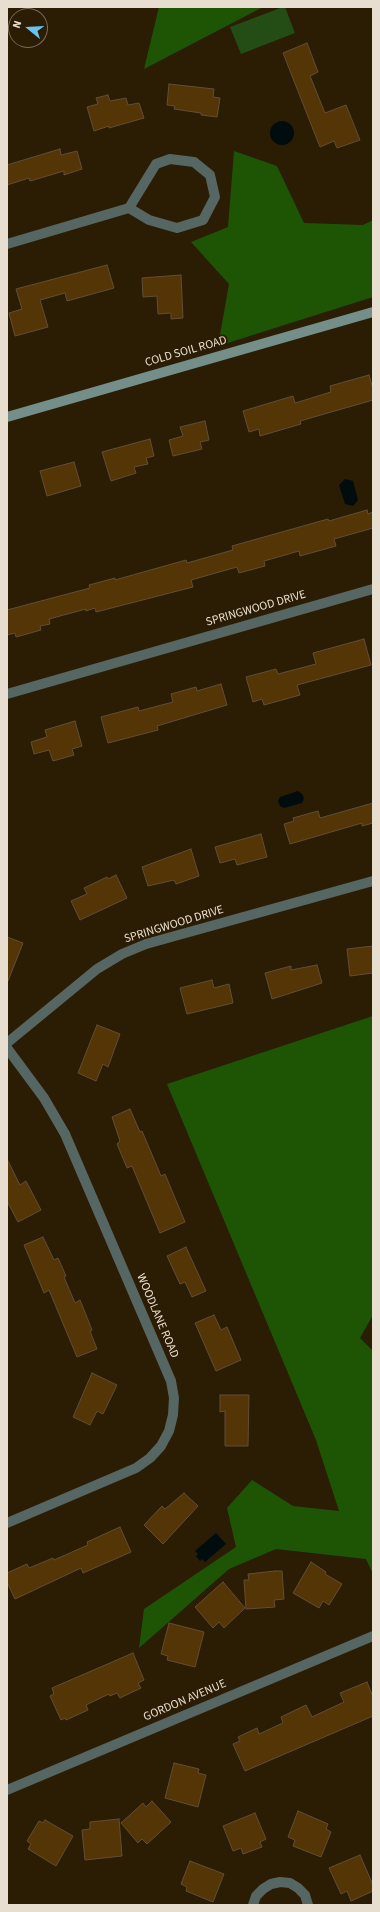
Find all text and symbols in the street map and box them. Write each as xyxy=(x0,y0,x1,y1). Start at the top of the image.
north arrow xyxy=(8,8,48,48)
text: N xyxy=(9,19,25,30)
street label: COLD SOIL ROAD xyxy=(143,333,229,371)
street label: SPRINGWOOD DRIVE xyxy=(204,588,308,630)
street label: SPRINGWOOD DRIVE xyxy=(123,903,225,947)
street label: WOODLANE ROAD xyxy=(133,1272,181,1360)
street label: GORDON AVENUE xyxy=(142,1677,228,1725)

